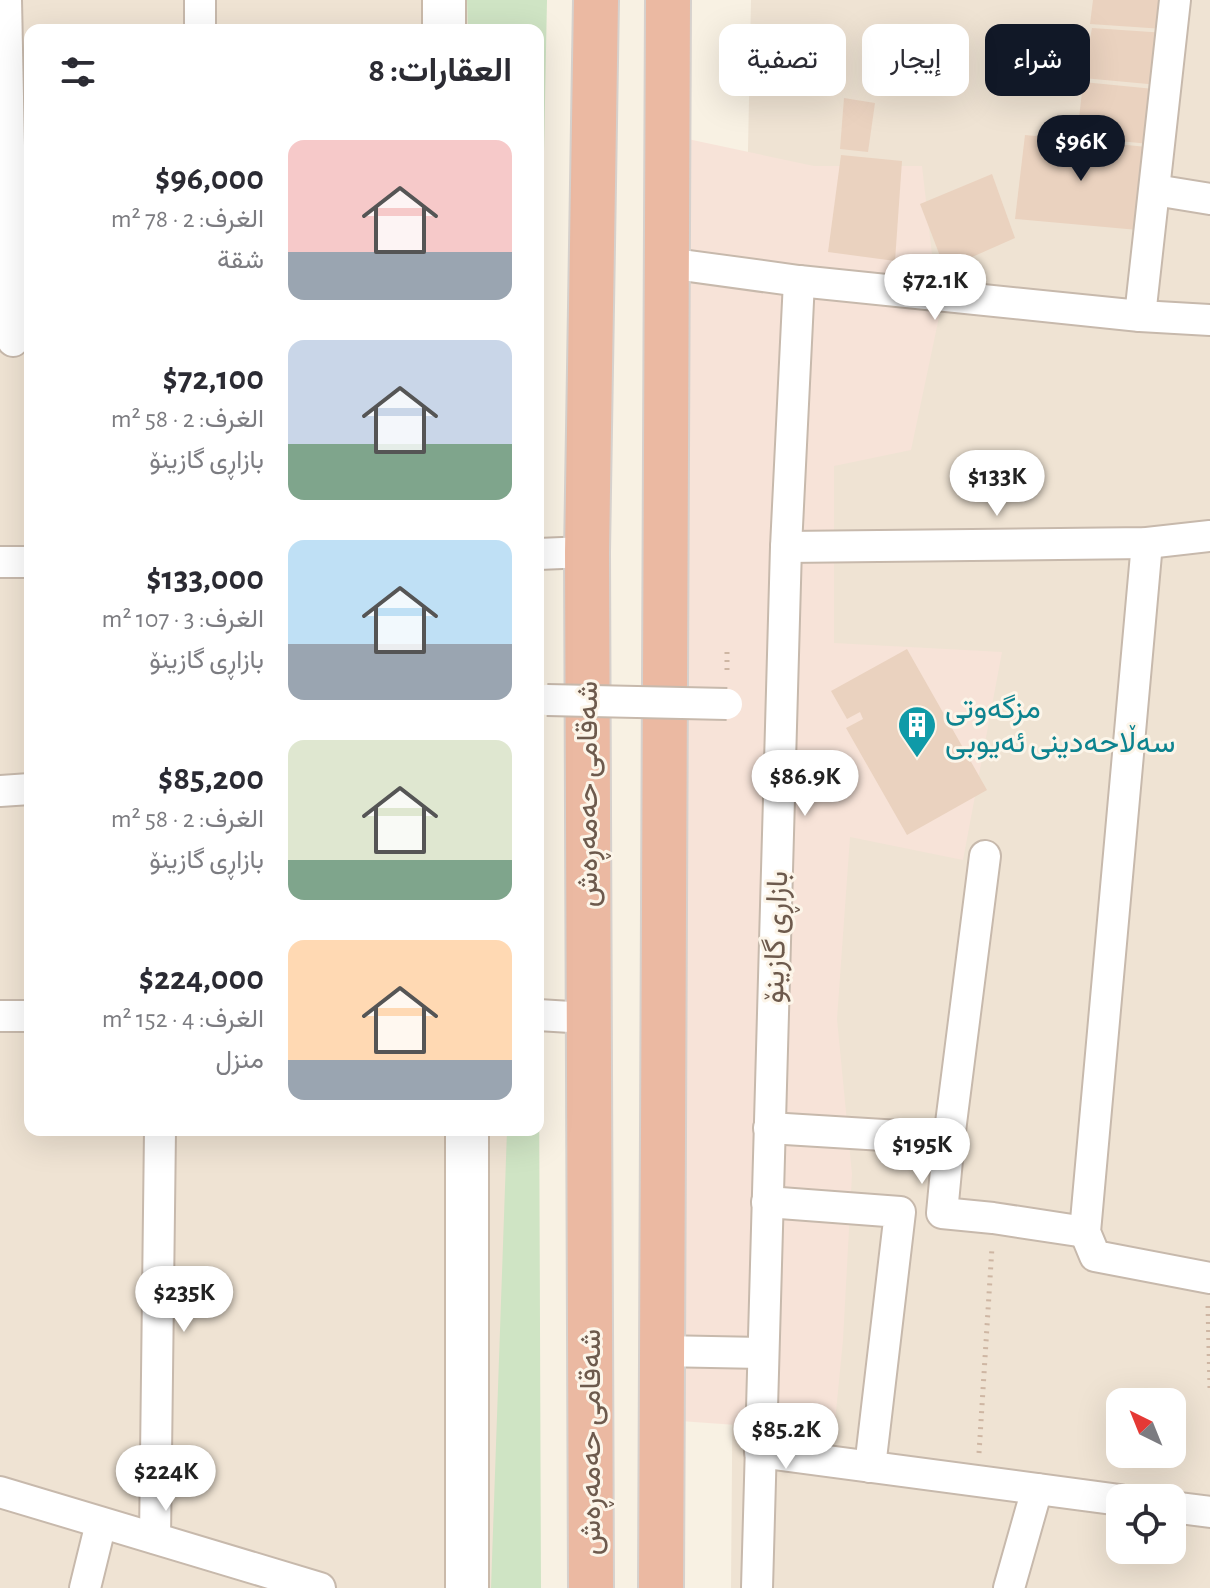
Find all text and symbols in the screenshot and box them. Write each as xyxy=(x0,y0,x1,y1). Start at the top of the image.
chip: تصفية xyxy=(719,24,846,96)
chip: إيجار xyxy=(862,24,969,96)
chip: شراء xyxy=(985,24,1090,96)
icon: filters xyxy=(56,50,100,94)
text: العقارات: 8 xyxy=(368,54,512,88)
pin: $96K xyxy=(1034,115,1128,183)
text: $96K xyxy=(1055,128,1107,154)
text: $96,000 xyxy=(155,162,264,196)
icon: home xyxy=(352,172,448,268)
text: الغرف: 2 · 78 m² xyxy=(111,206,264,232)
text: شقة xyxy=(217,247,264,273)
pin: $72.1K xyxy=(870,254,1000,322)
text: $72.1K xyxy=(902,267,968,293)
text: $72,100 xyxy=(163,362,264,396)
icon: home xyxy=(352,372,448,468)
text: الغرف: 2 · 58 m² xyxy=(111,406,264,432)
text: بازاڕی گازینۆ xyxy=(149,447,264,473)
pin: $133K xyxy=(941,450,1053,518)
text: $133K xyxy=(968,463,1026,489)
text: $133,000 xyxy=(146,562,264,596)
icon: home xyxy=(352,572,448,668)
text: الغرف: 3 · 107 m² xyxy=(102,606,264,632)
text: بازاڕی گازینۆ xyxy=(149,647,264,673)
street label: شەقامی حەمەڕەش xyxy=(573,681,611,907)
place label: مزگەوتی سەڵاحەدینی ئەیوبی xyxy=(945,694,1175,760)
building icon: مزگەوتی سەڵاحەدینی ئەیوبی xyxy=(896,704,938,759)
pin: $86.9K xyxy=(740,750,870,818)
text: $85,200 xyxy=(158,762,264,796)
text: $86.9K xyxy=(770,763,840,789)
icon: home xyxy=(352,772,448,868)
text: الغرف: 2 · 58 m² xyxy=(111,806,264,832)
text: بازاڕی گازینۆ xyxy=(149,847,264,873)
street label: بازاڕی گازینۆ xyxy=(759,870,801,1004)
text: $224,000 xyxy=(139,962,264,996)
icon: home xyxy=(352,972,448,1068)
text: الغرف: 4 · 152 m² xyxy=(102,1006,264,1032)
text: منزل xyxy=(215,1047,264,1073)
pin: $195K xyxy=(866,1118,978,1186)
text: $195K xyxy=(892,1131,952,1157)
pin: $235K xyxy=(128,1266,240,1334)
text: $235K xyxy=(153,1279,215,1305)
street label: شەقامی حەمەڕەش xyxy=(576,1329,614,1555)
north arrow xyxy=(1106,1388,1186,1468)
map controls xyxy=(1106,1388,1186,1564)
pin: $85.2K xyxy=(721,1403,851,1471)
text: $85.2K xyxy=(751,1416,821,1442)
pin: $224K xyxy=(110,1445,222,1513)
text: $224K xyxy=(134,1458,198,1484)
button: locate xyxy=(1106,1484,1186,1564)

